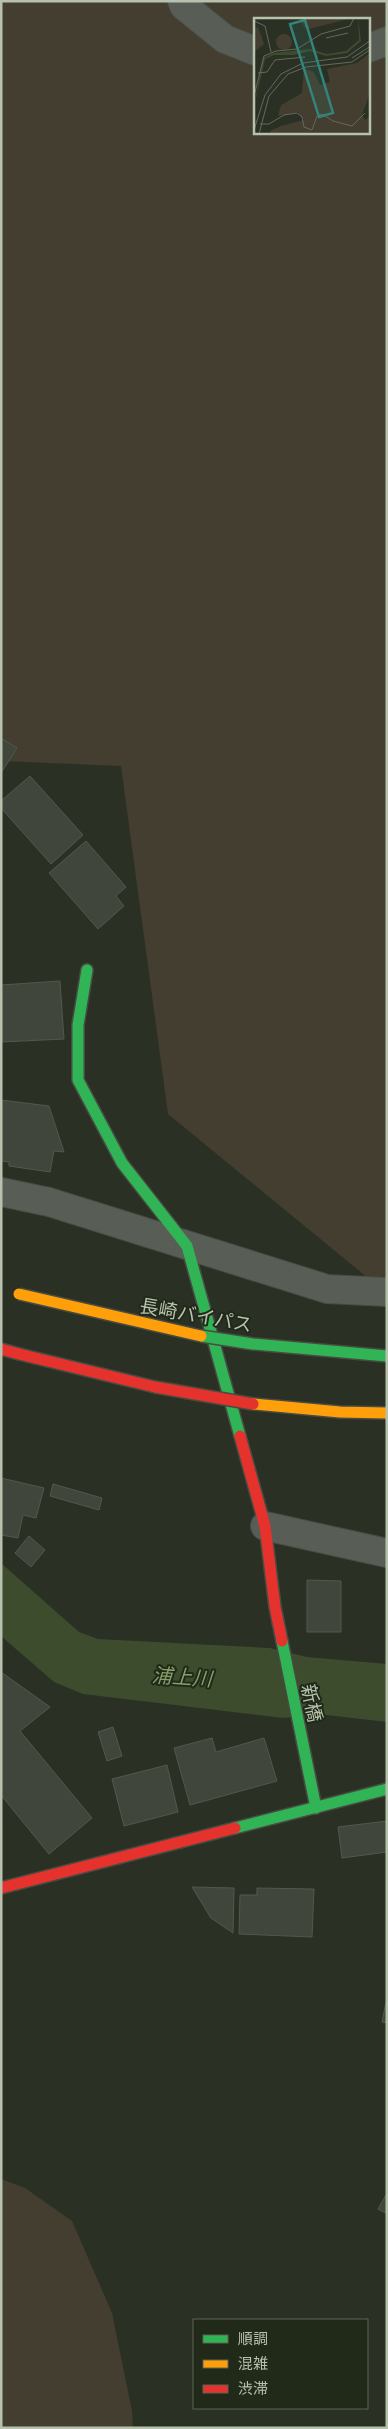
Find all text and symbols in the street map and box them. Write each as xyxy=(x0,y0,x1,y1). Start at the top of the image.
inset map xyxy=(254,18,370,134)
street label: 長崎バイパス xyxy=(138,1293,254,1336)
water label: 浦上川 xyxy=(151,1662,215,1690)
street label: 新橋 xyxy=(297,1682,328,1724)
legend xyxy=(193,2319,368,2409)
text: 順調 xyxy=(238,2329,268,2347)
text: 混雑 xyxy=(238,2354,268,2372)
text: 渋滞 xyxy=(238,2379,268,2397)

